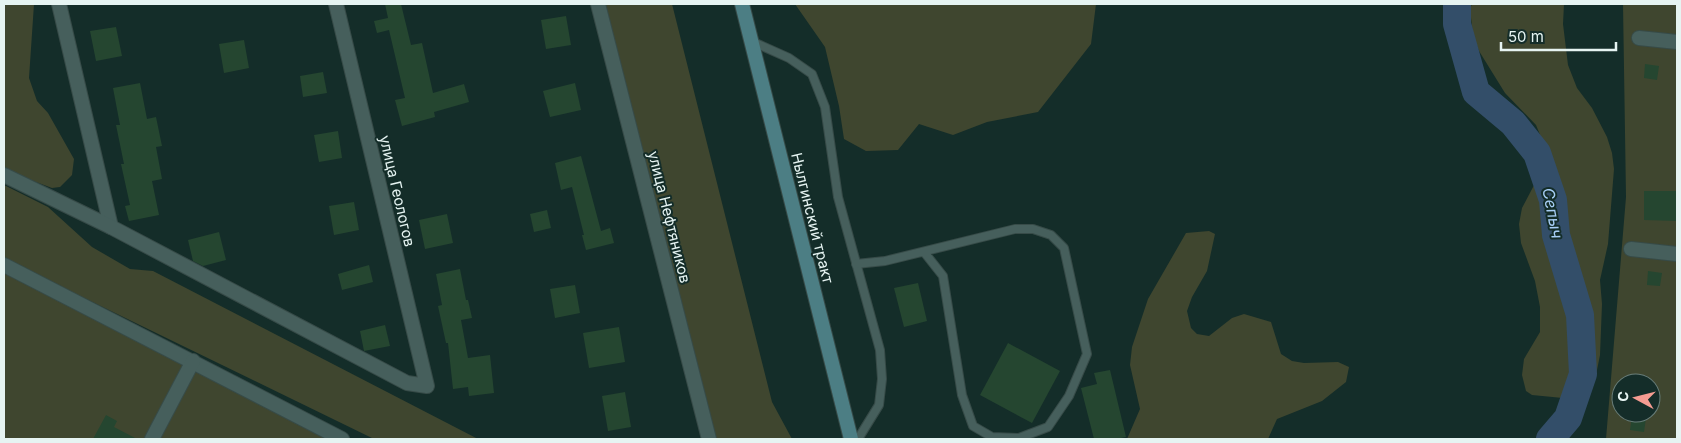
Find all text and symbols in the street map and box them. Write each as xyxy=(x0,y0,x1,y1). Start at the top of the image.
scale bar xyxy=(1501,20,1616,52)
text: 50 m xyxy=(1508,27,1544,46)
street label: улица Геологов xyxy=(375,133,420,248)
street label: улица Нефтяников xyxy=(644,149,695,285)
street label: Нылгинский тракт xyxy=(787,151,838,285)
water label: Сепыч xyxy=(1538,186,1568,240)
north arrow xyxy=(1611,373,1661,423)
text: С xyxy=(1614,390,1632,403)

